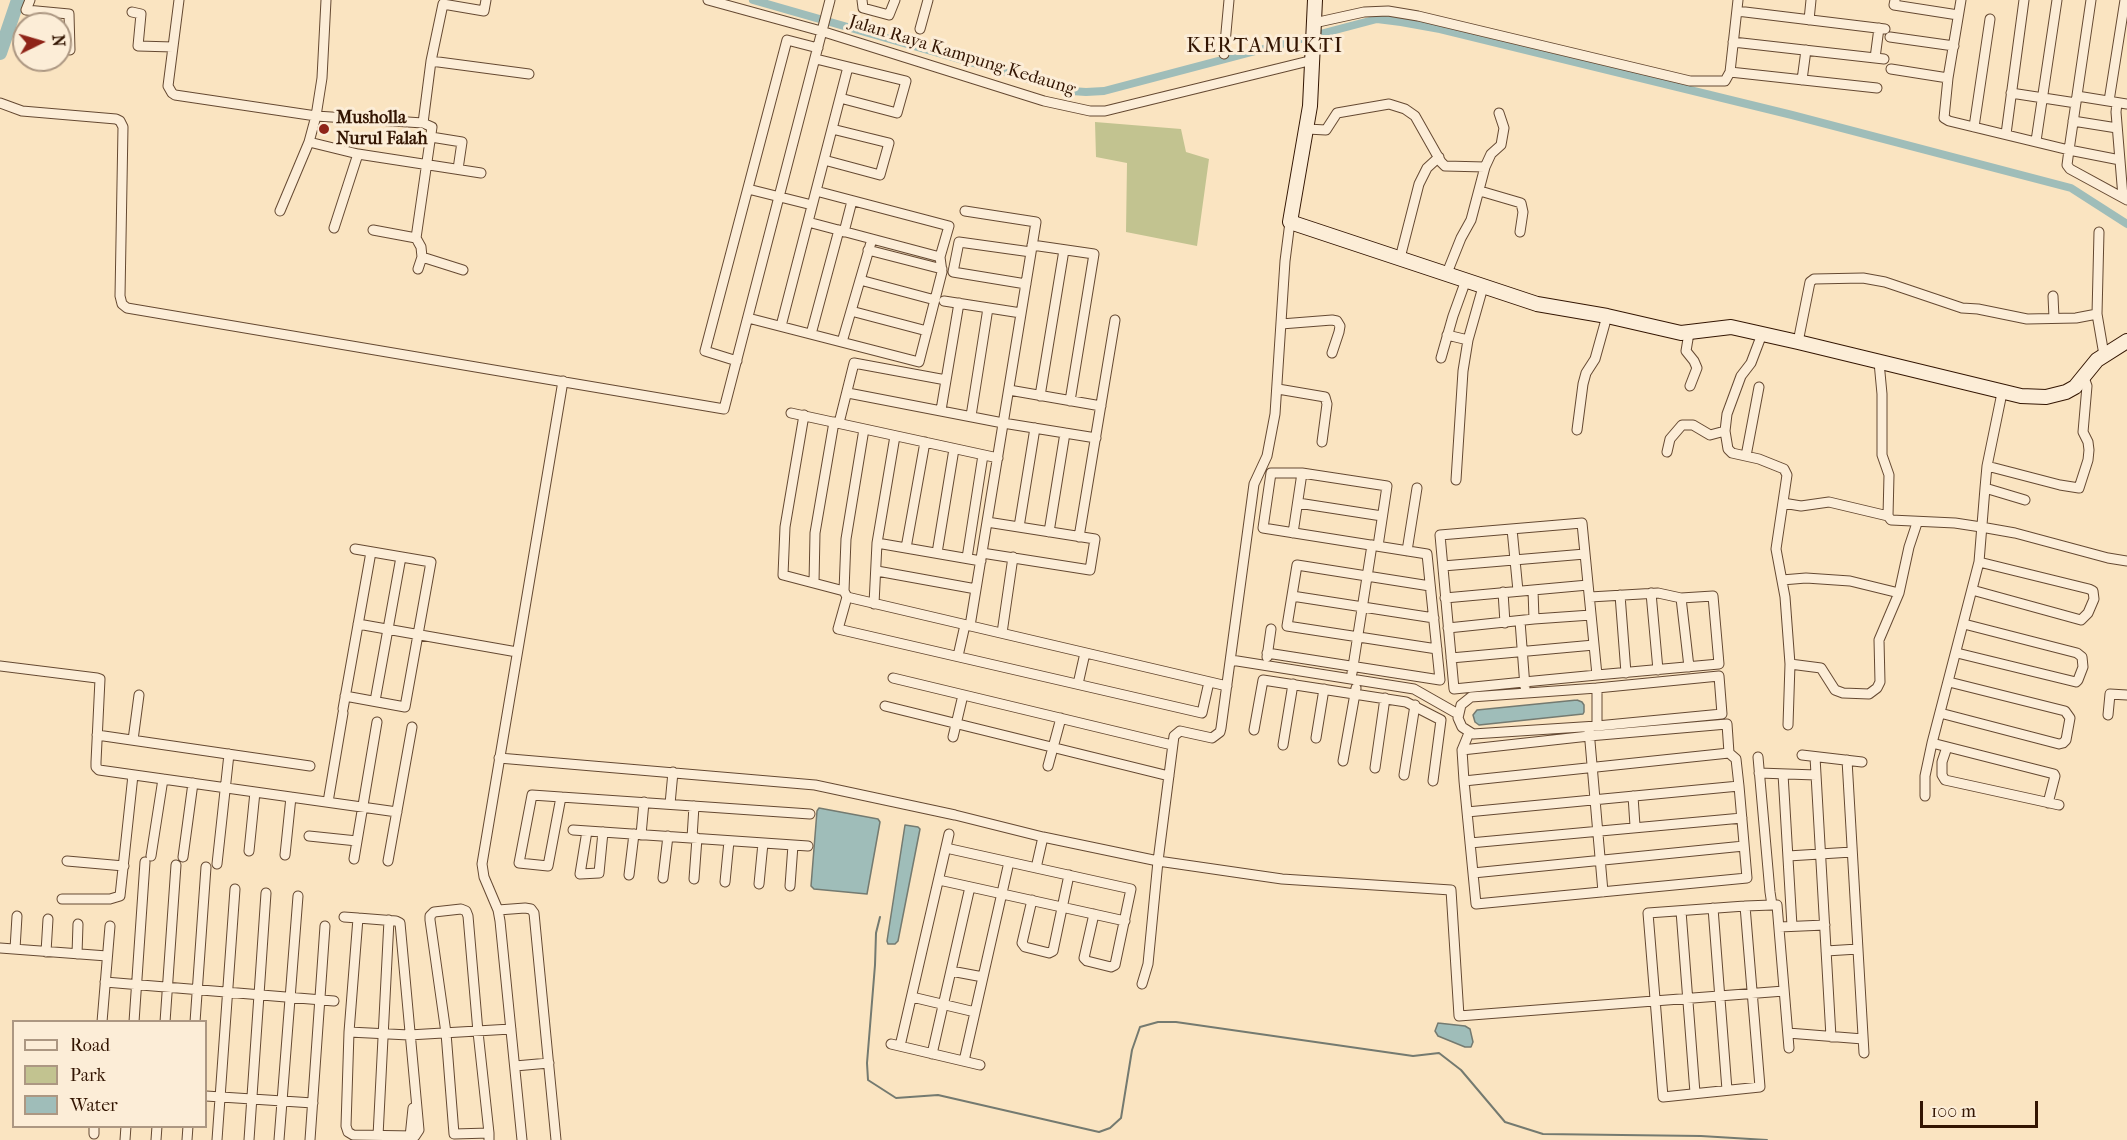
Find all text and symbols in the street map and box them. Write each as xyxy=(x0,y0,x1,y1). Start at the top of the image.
street label: Jalan Raya Kampung Kedaung xyxy=(846,11,1078,101)
north arrow xyxy=(12,12,72,72)
text: N xyxy=(48,34,68,47)
district label: KERTAMUKTI xyxy=(1186,34,1344,60)
place label: Musholla Nurul Falah xyxy=(336,108,428,150)
marker: Musholla Nurul Falah xyxy=(317,122,331,136)
legend xyxy=(12,1020,207,1128)
text: Road xyxy=(70,1035,110,1056)
text: Park xyxy=(70,1065,106,1086)
scale bar xyxy=(1923,1089,2042,1127)
text: Water xyxy=(70,1095,118,1116)
text: 100 m xyxy=(1931,1101,1976,1122)

